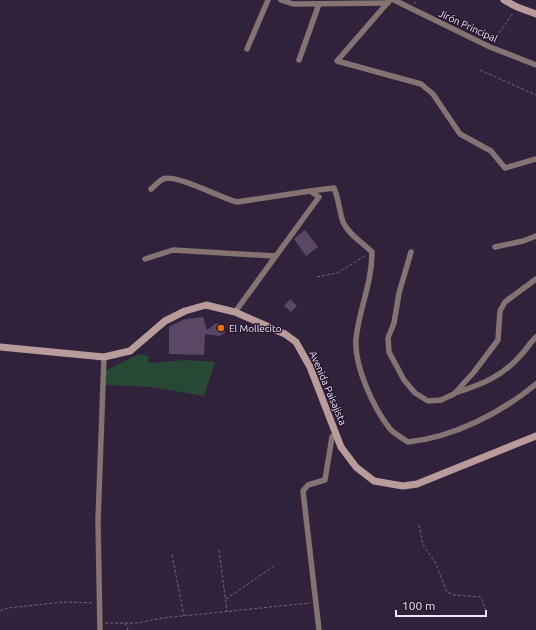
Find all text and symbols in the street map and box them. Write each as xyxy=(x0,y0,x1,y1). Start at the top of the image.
street label: Jirón Principal xyxy=(437,8,499,45)
marker: El Mollecito xyxy=(216,323,226,333)
place label: El Mollecito xyxy=(229,323,282,334)
street label: Avenida Paisajista xyxy=(307,349,349,427)
scale bar xyxy=(396,592,486,618)
text: 100 m xyxy=(402,599,435,612)

